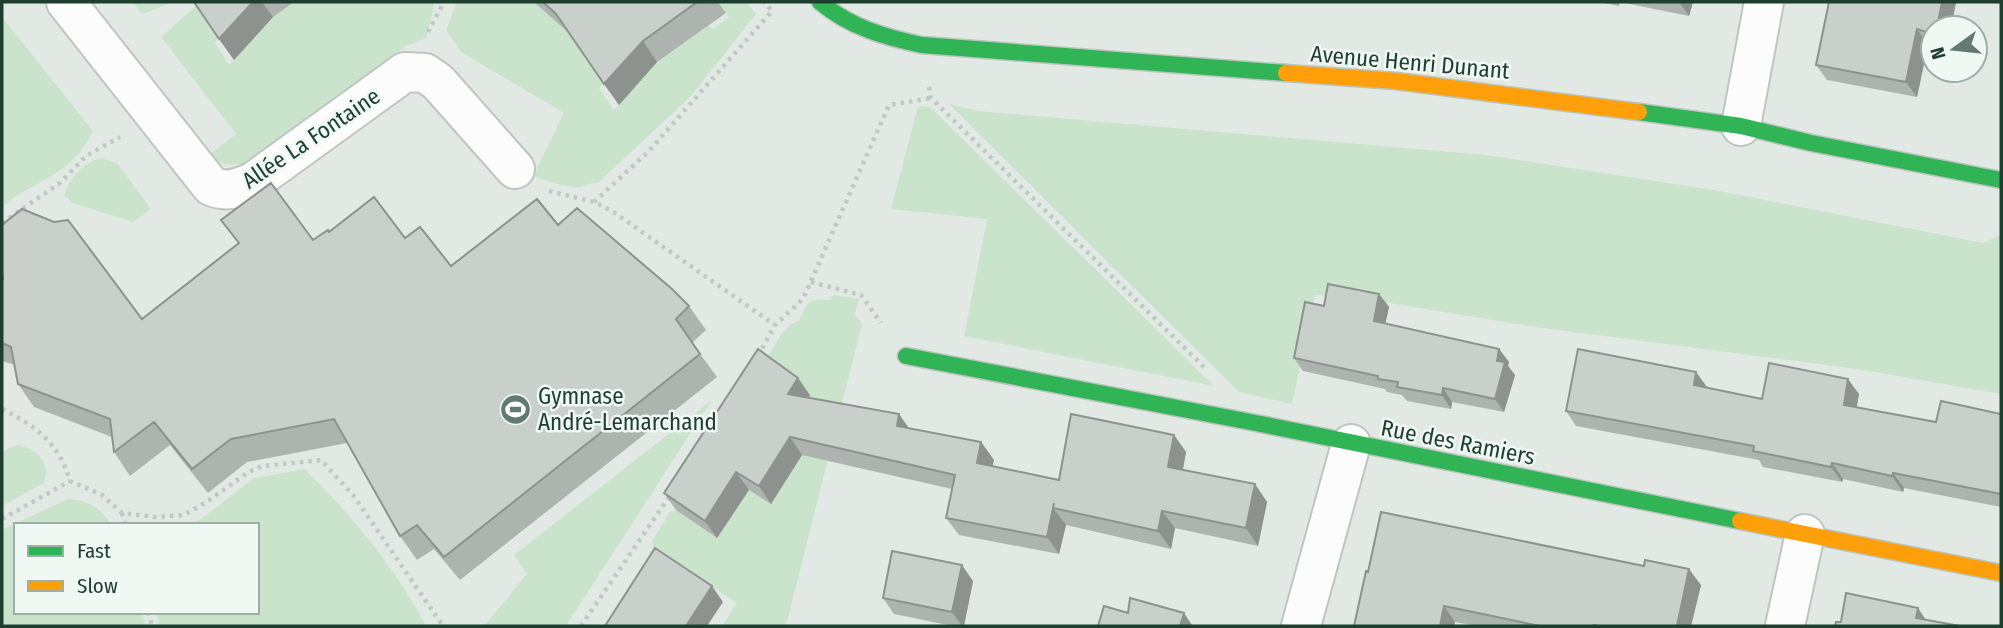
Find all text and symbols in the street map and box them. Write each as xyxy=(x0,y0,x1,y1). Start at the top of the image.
north arrow xyxy=(1919,14,1989,84)
street label: Avenue Henri Dunant xyxy=(1309,39,1511,85)
text: N xyxy=(1925,45,1951,62)
street label: Allée La Fontaine xyxy=(237,82,385,194)
place label: Gymnase André-Lemarchand xyxy=(538,382,717,436)
sports icon: Gymnase André-Lemarchand xyxy=(498,392,532,426)
street label: Rue des Ramiers xyxy=(1379,413,1538,471)
legend xyxy=(14,523,259,614)
text: Fast xyxy=(77,538,111,564)
text: Slow xyxy=(77,573,118,599)

